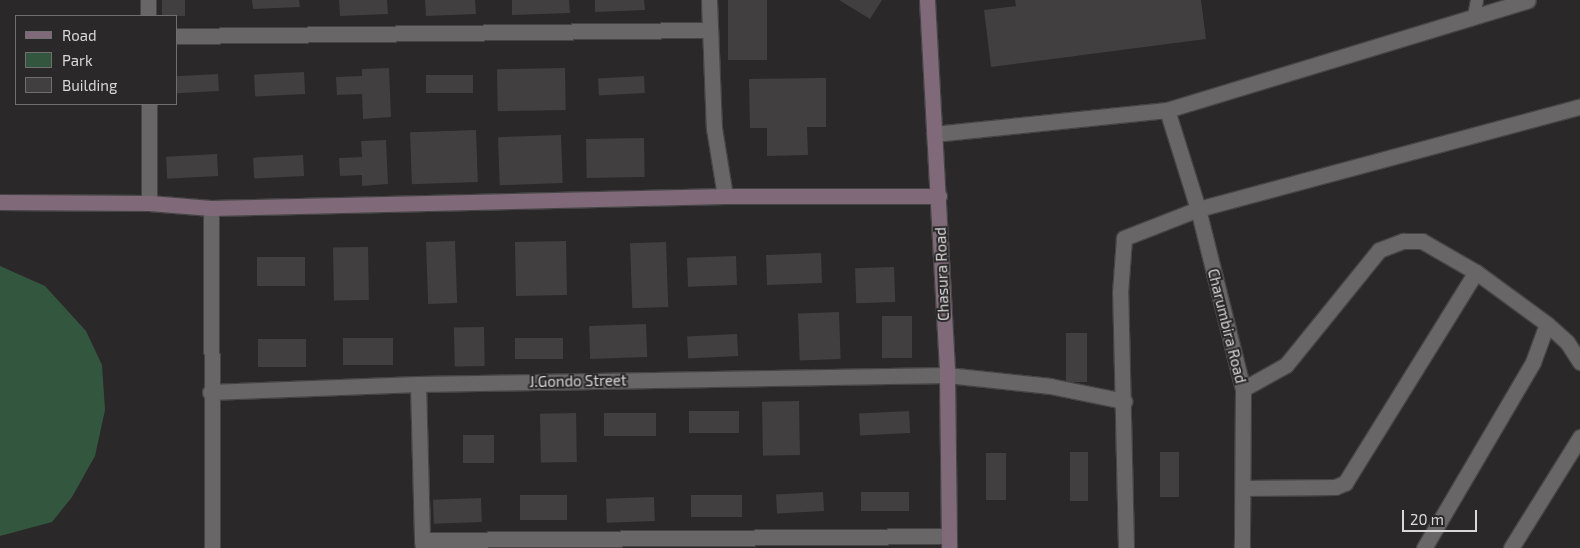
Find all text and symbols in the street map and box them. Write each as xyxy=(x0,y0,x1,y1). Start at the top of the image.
legend xyxy=(15,15,178,105)
text: Road xyxy=(62,26,97,44)
text: Park xyxy=(62,51,93,69)
text: Building xyxy=(62,76,117,94)
street label: Chasura Road xyxy=(931,227,953,321)
street label: Charumbira Road xyxy=(1204,267,1250,385)
street label: J.Gondo Street xyxy=(529,371,627,391)
scale bar xyxy=(1405,500,1480,532)
text: 20 m xyxy=(1410,510,1444,528)

